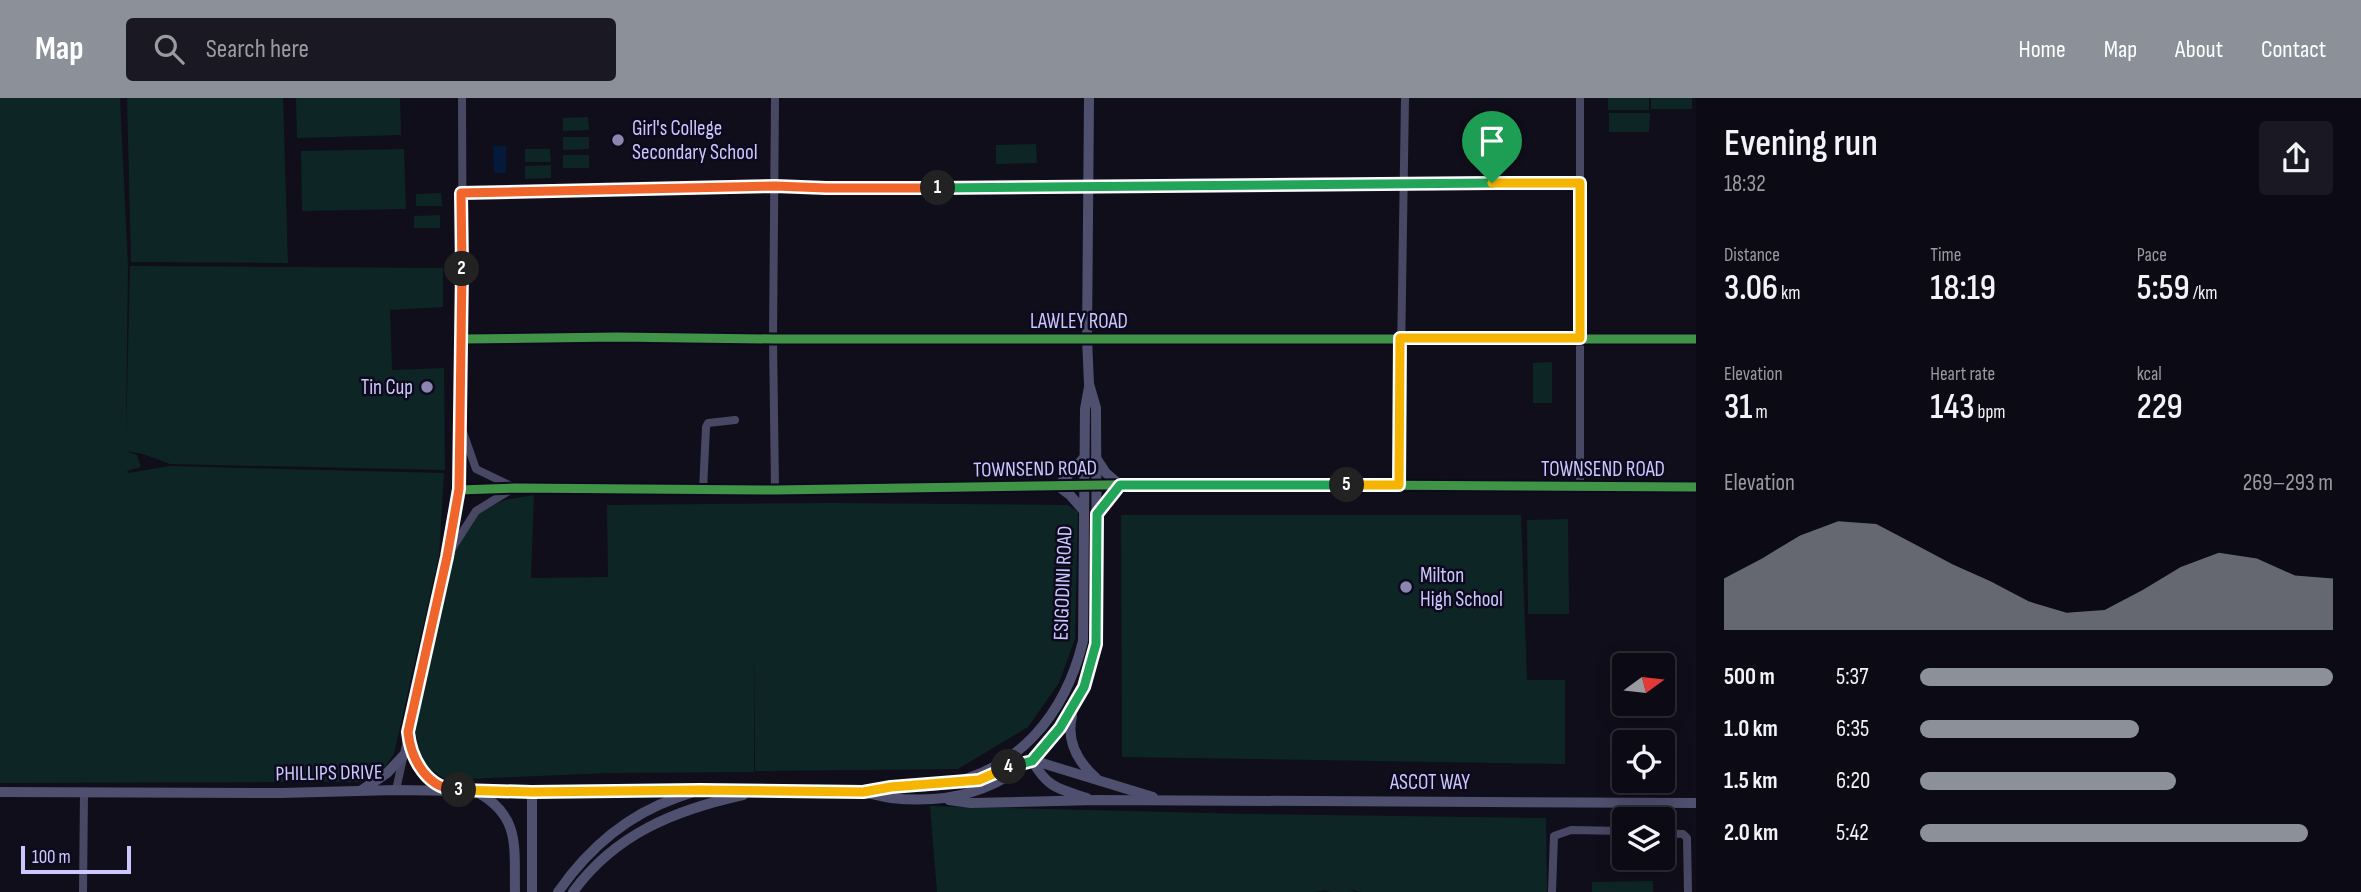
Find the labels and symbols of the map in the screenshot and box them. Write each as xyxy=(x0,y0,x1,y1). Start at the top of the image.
pin xyxy=(1462,111,1522,183)
place label: Girl's College Secondary School xyxy=(632,116,758,165)
marker: Girl's College Secondary School xyxy=(610,132,626,148)
pin: 1 xyxy=(920,170,956,206)
pin: 2 xyxy=(444,252,480,286)
street label: LAWLEY ROAD xyxy=(1030,309,1128,334)
place label: Tin Cup xyxy=(361,375,413,400)
marker: Tin Cup xyxy=(419,379,435,395)
street label: TOWNSEND ROAD xyxy=(973,455,1097,483)
street label: TOWNSEND ROAD xyxy=(1541,457,1665,482)
pin: 5 xyxy=(1330,468,1364,502)
street label: ESIGODINI ROAD xyxy=(1049,525,1077,641)
place label: Milton High School xyxy=(1420,563,1503,612)
marker: Milton High School xyxy=(1398,579,1414,595)
north arrow xyxy=(1612,653,1675,716)
pin: 4 xyxy=(992,750,1026,784)
street label: PHILLIPS DRIVE xyxy=(275,760,383,786)
street label: ASCOT WAY xyxy=(1389,770,1470,795)
pin: 3 xyxy=(442,772,476,808)
scale bar xyxy=(21,843,131,875)

